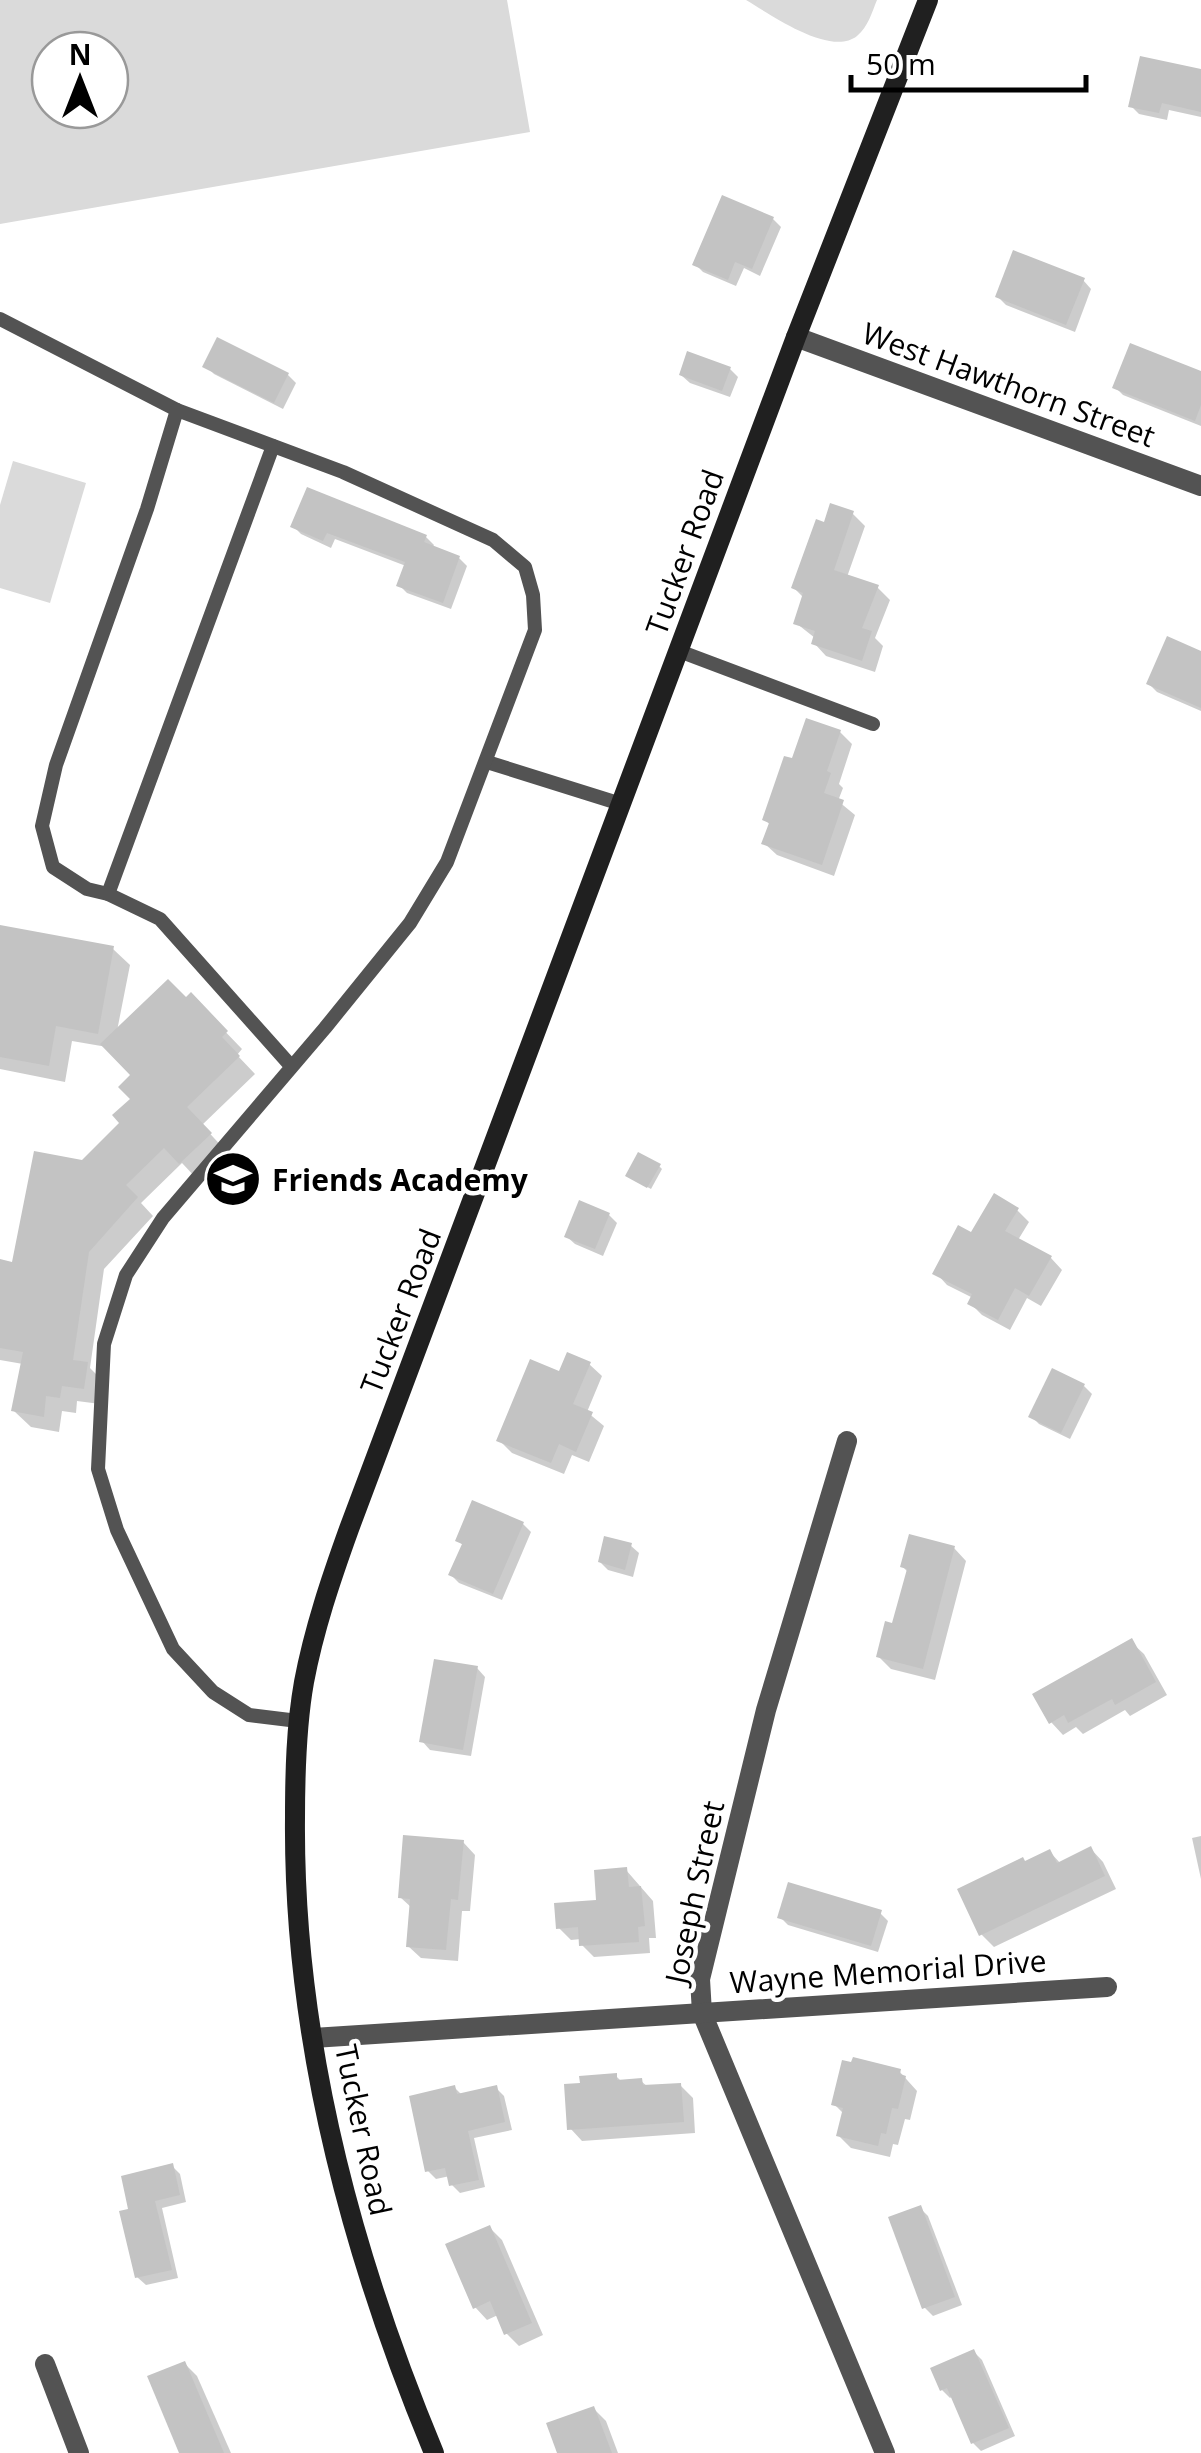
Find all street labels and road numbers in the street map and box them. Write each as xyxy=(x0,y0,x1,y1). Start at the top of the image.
street label: West Hawthorn Street xyxy=(857,312,1161,456)
street label: Tucker Road xyxy=(635,463,733,641)
street label: Tucker Road xyxy=(350,1223,450,1399)
street label: Joseph Street xyxy=(654,1797,733,1990)
street label: Wayne Memorial Drive xyxy=(728,1939,1048,2003)
street label: Tucker Road xyxy=(326,2041,402,2219)

